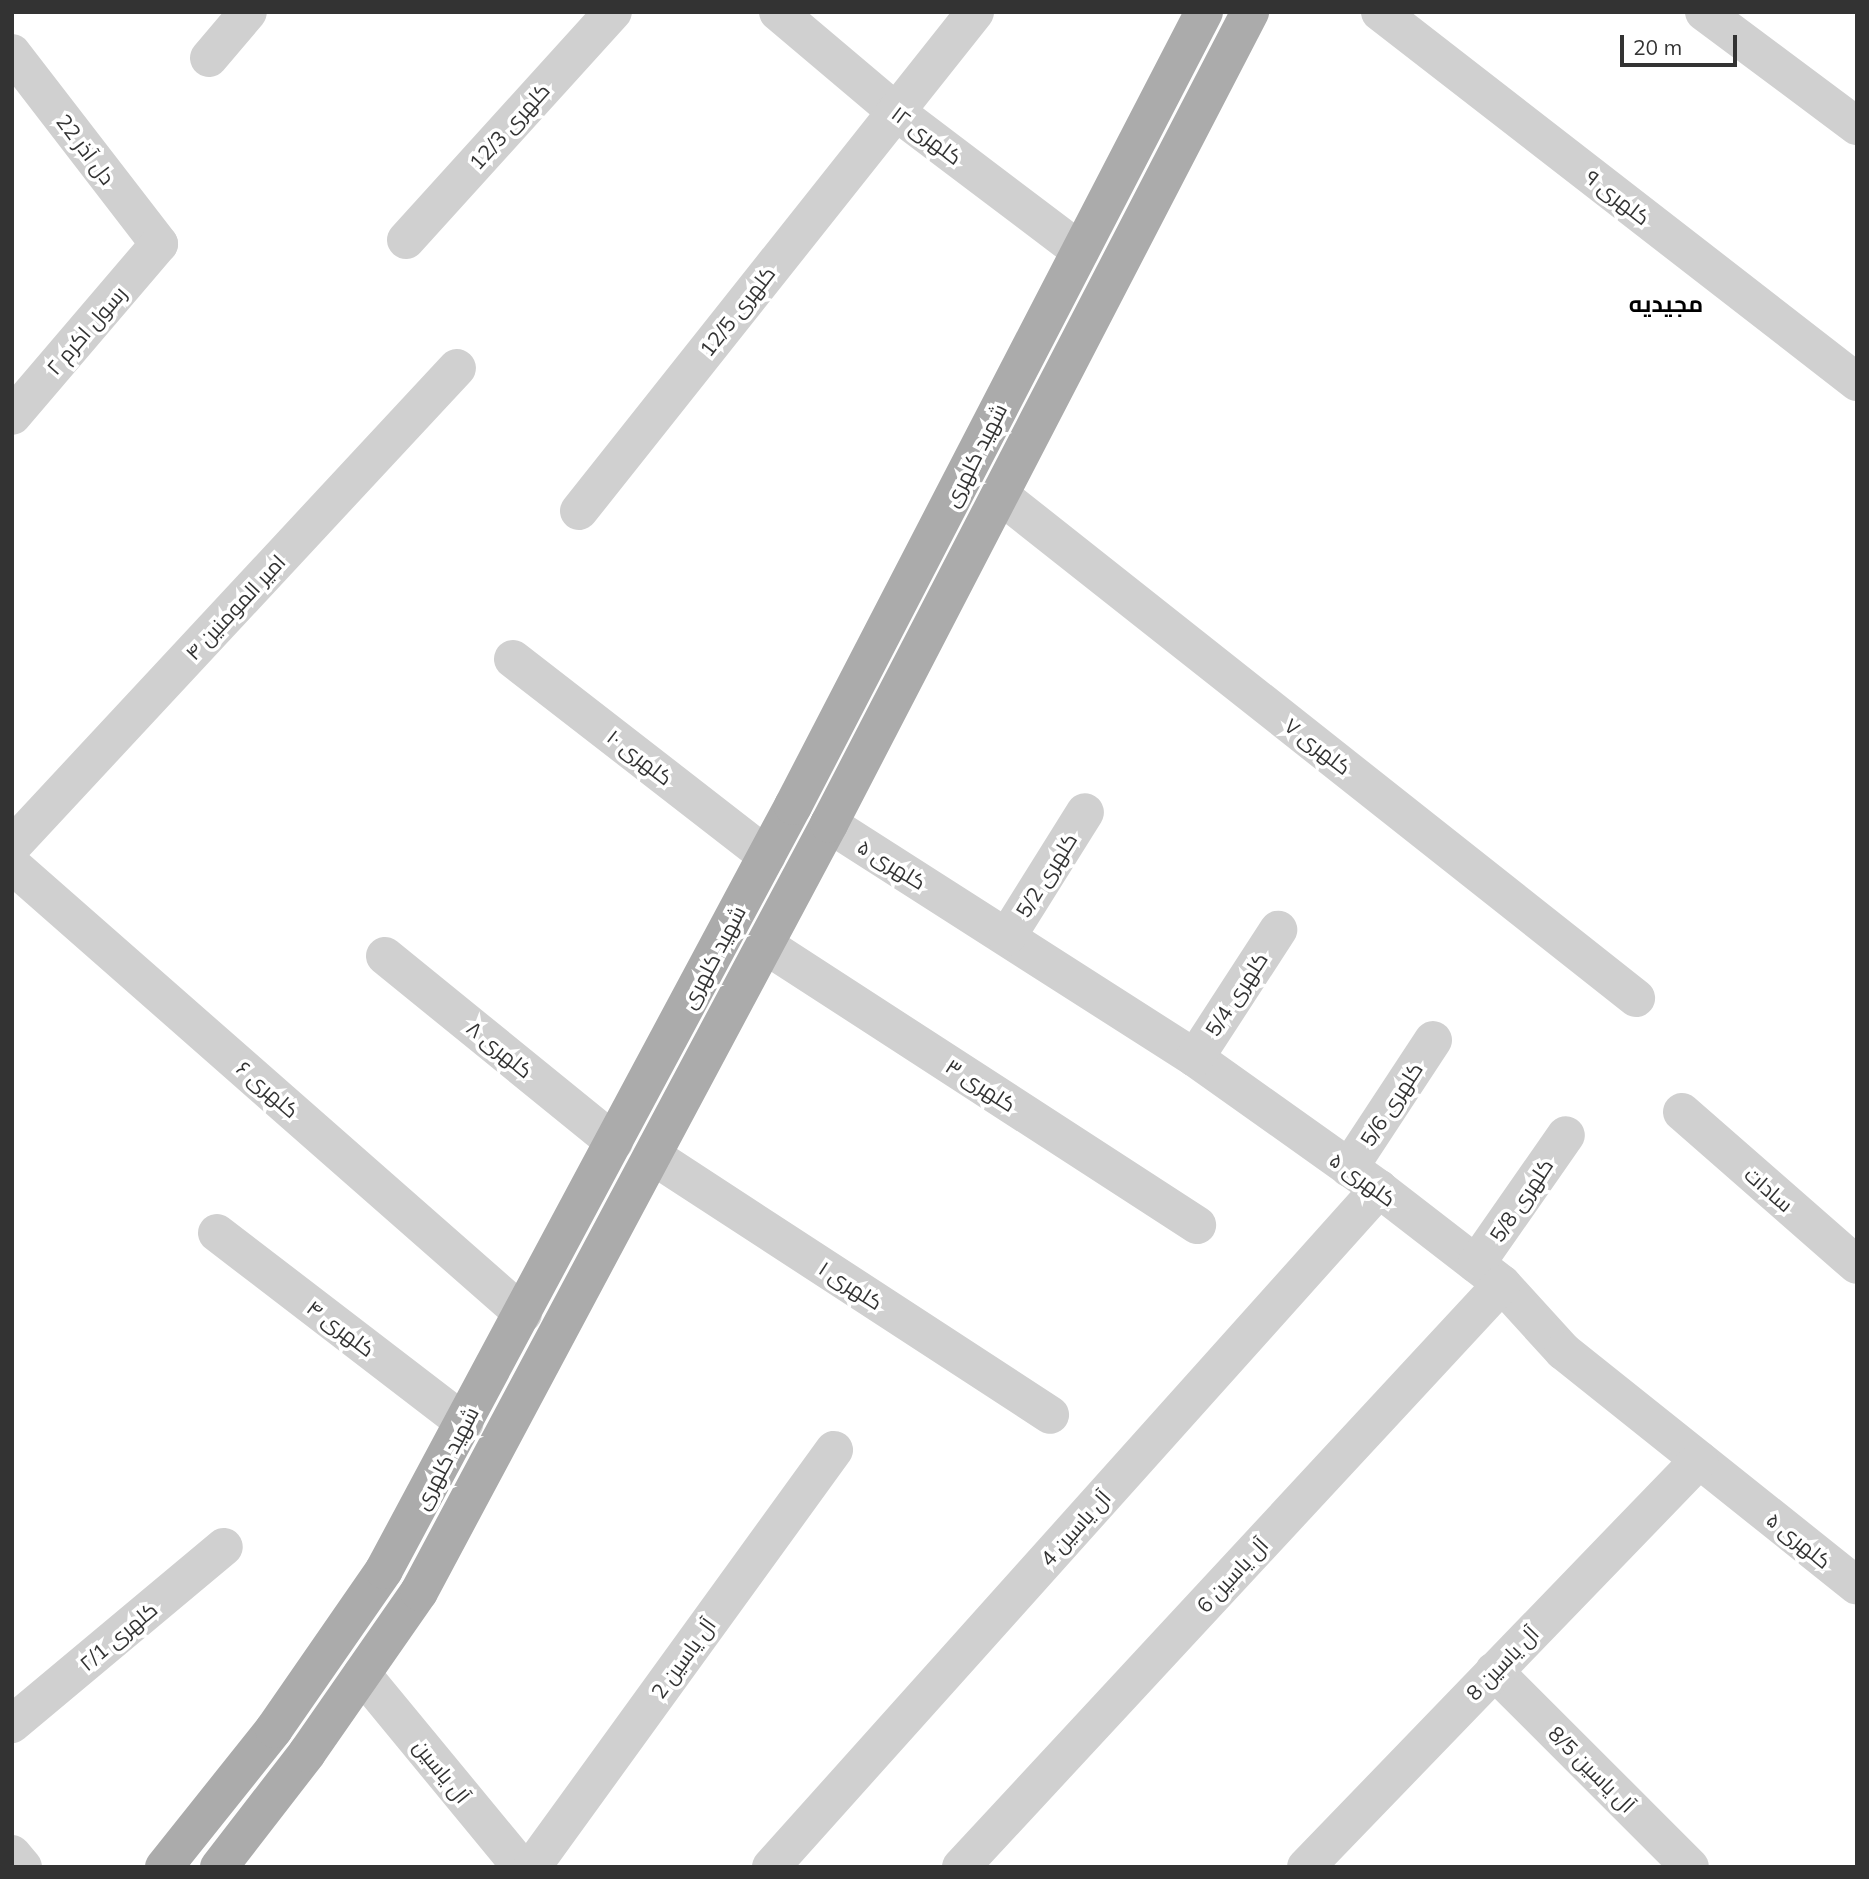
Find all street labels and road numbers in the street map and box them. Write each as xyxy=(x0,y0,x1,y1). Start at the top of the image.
street label: کلهری 12/3 xyxy=(464,78,554,174)
street label: کلهری ۱۲ xyxy=(887,100,967,170)
street label: دل آذر 22 xyxy=(51,109,121,189)
street label: کلهری ۹ xyxy=(1581,164,1655,230)
street label: کلهری 12/5 xyxy=(694,261,780,361)
street label: رسول اکرم ۲ xyxy=(41,281,131,379)
street label: شهید کلهری xyxy=(938,399,1012,511)
street label: امیر المومنین ۴ xyxy=(180,549,290,665)
street label: کلهری ۷ xyxy=(1280,712,1356,780)
street label: کلهری ۱۰ xyxy=(602,724,678,790)
street label: کلهری 5/2 xyxy=(1010,828,1082,922)
street label: کلهری ۵ xyxy=(853,833,931,895)
street label: شهید کلهری xyxy=(675,901,751,1013)
street label: کلهری 5/4 xyxy=(1199,947,1273,1041)
street label: کلهری ۸ xyxy=(462,1015,538,1083)
street label: کلهری ۳ xyxy=(941,1053,1021,1117)
street label: کلهری ۶ xyxy=(232,1055,304,1123)
street label: کلهری 5/6 xyxy=(1354,1057,1428,1151)
street label: کلهری ۵ xyxy=(1325,1147,1401,1211)
street label: کلهری 5/8 xyxy=(1484,1153,1558,1247)
street label: سادات xyxy=(1740,1161,1798,1217)
street label: کلهری ۱ xyxy=(815,1255,887,1315)
street label: کلهری ۴ xyxy=(302,1294,380,1362)
street label: شهید کلهری xyxy=(408,1402,484,1514)
street label: آل یاسین 4 xyxy=(1034,1485,1116,1571)
street label: کلهری ۵ xyxy=(1762,1506,1836,1574)
street label: آل یاسین 6 xyxy=(1191,1532,1273,1618)
street label: کلهری ۲/1 xyxy=(74,1596,162,1676)
street label: آل یاسین 2 xyxy=(645,1613,721,1703)
street label: آل یاسین 8 xyxy=(1461,1621,1543,1705)
street label: آل یاسین 8/5 xyxy=(1544,1721,1640,1817)
street label: آل یاسین xyxy=(409,1734,475,1808)

